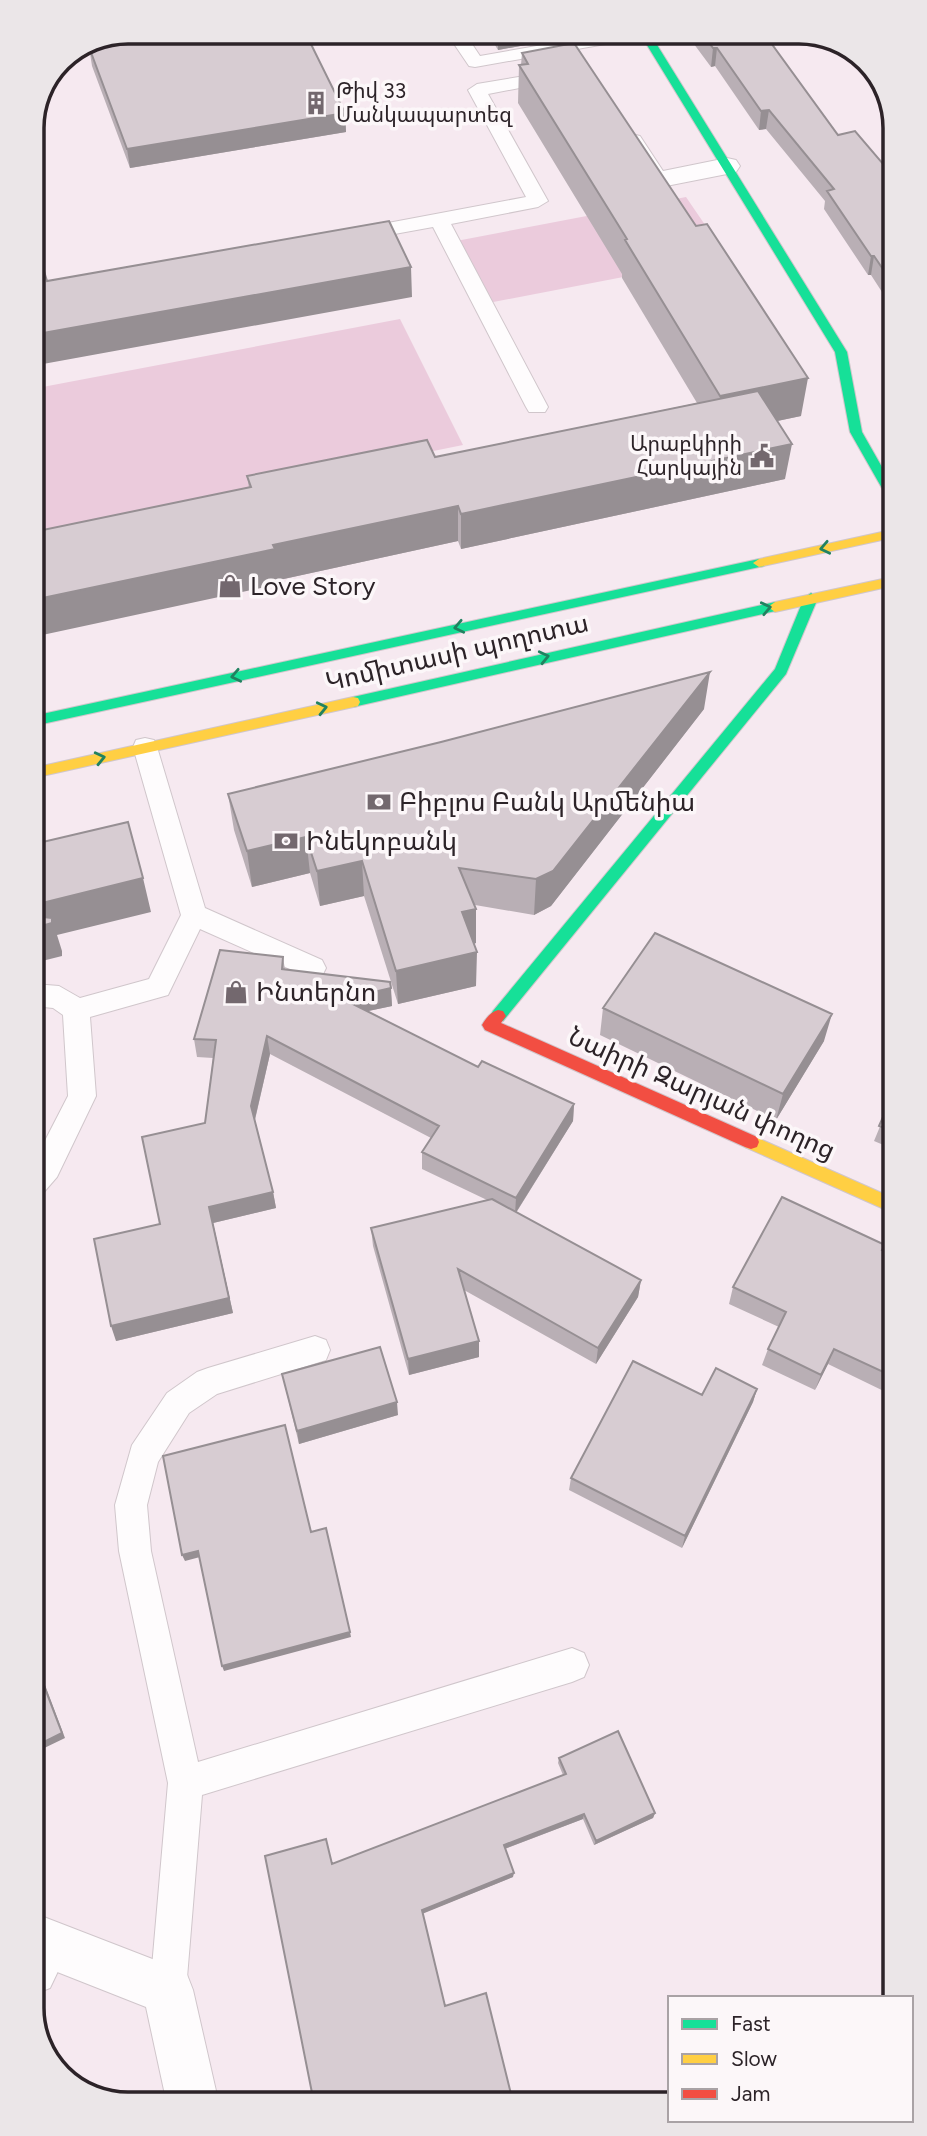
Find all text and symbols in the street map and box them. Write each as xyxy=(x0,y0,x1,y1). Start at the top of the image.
place label: Թիվ 33 Մանկապարտեզ xyxy=(336,78,513,127)
building icon: Թիվ 33 Մանկապարտեզ xyxy=(302,89,330,117)
place label: Արաբկիրի Հարկային xyxy=(630,431,742,480)
public building icon: Արաբկիրի Հարկային xyxy=(748,442,776,470)
one-way arrow xyxy=(819,540,831,554)
place label: Love Story xyxy=(250,570,376,602)
shop icon: Love Story xyxy=(216,572,244,600)
one-way arrow xyxy=(760,602,772,616)
street label: Կոմիտասի պողոտա xyxy=(322,606,592,698)
one-way arrow xyxy=(453,618,465,633)
one-way arrow xyxy=(538,651,550,666)
one-way arrow xyxy=(231,667,243,682)
one-way arrow xyxy=(316,701,328,716)
one-way arrow xyxy=(94,752,106,766)
place label: Բիբլոս Բանկ Արմենիա xyxy=(399,786,695,818)
bank icon: Բիբլոս Բանկ Արմենիա xyxy=(365,788,393,816)
place label: Ինեկոբանկ xyxy=(306,825,457,857)
bank icon: Ինեկոբանկ xyxy=(272,827,300,855)
place label: Ինտերնո xyxy=(256,976,376,1008)
shop icon: Ինտերնո xyxy=(222,978,250,1006)
street label: Նաիրի Զարյան փողոց xyxy=(564,1020,840,1166)
legend xyxy=(668,1996,913,2122)
text: Fast xyxy=(731,2011,771,2036)
text: Slow xyxy=(731,2046,777,2071)
text: Jam xyxy=(731,2081,770,2106)

